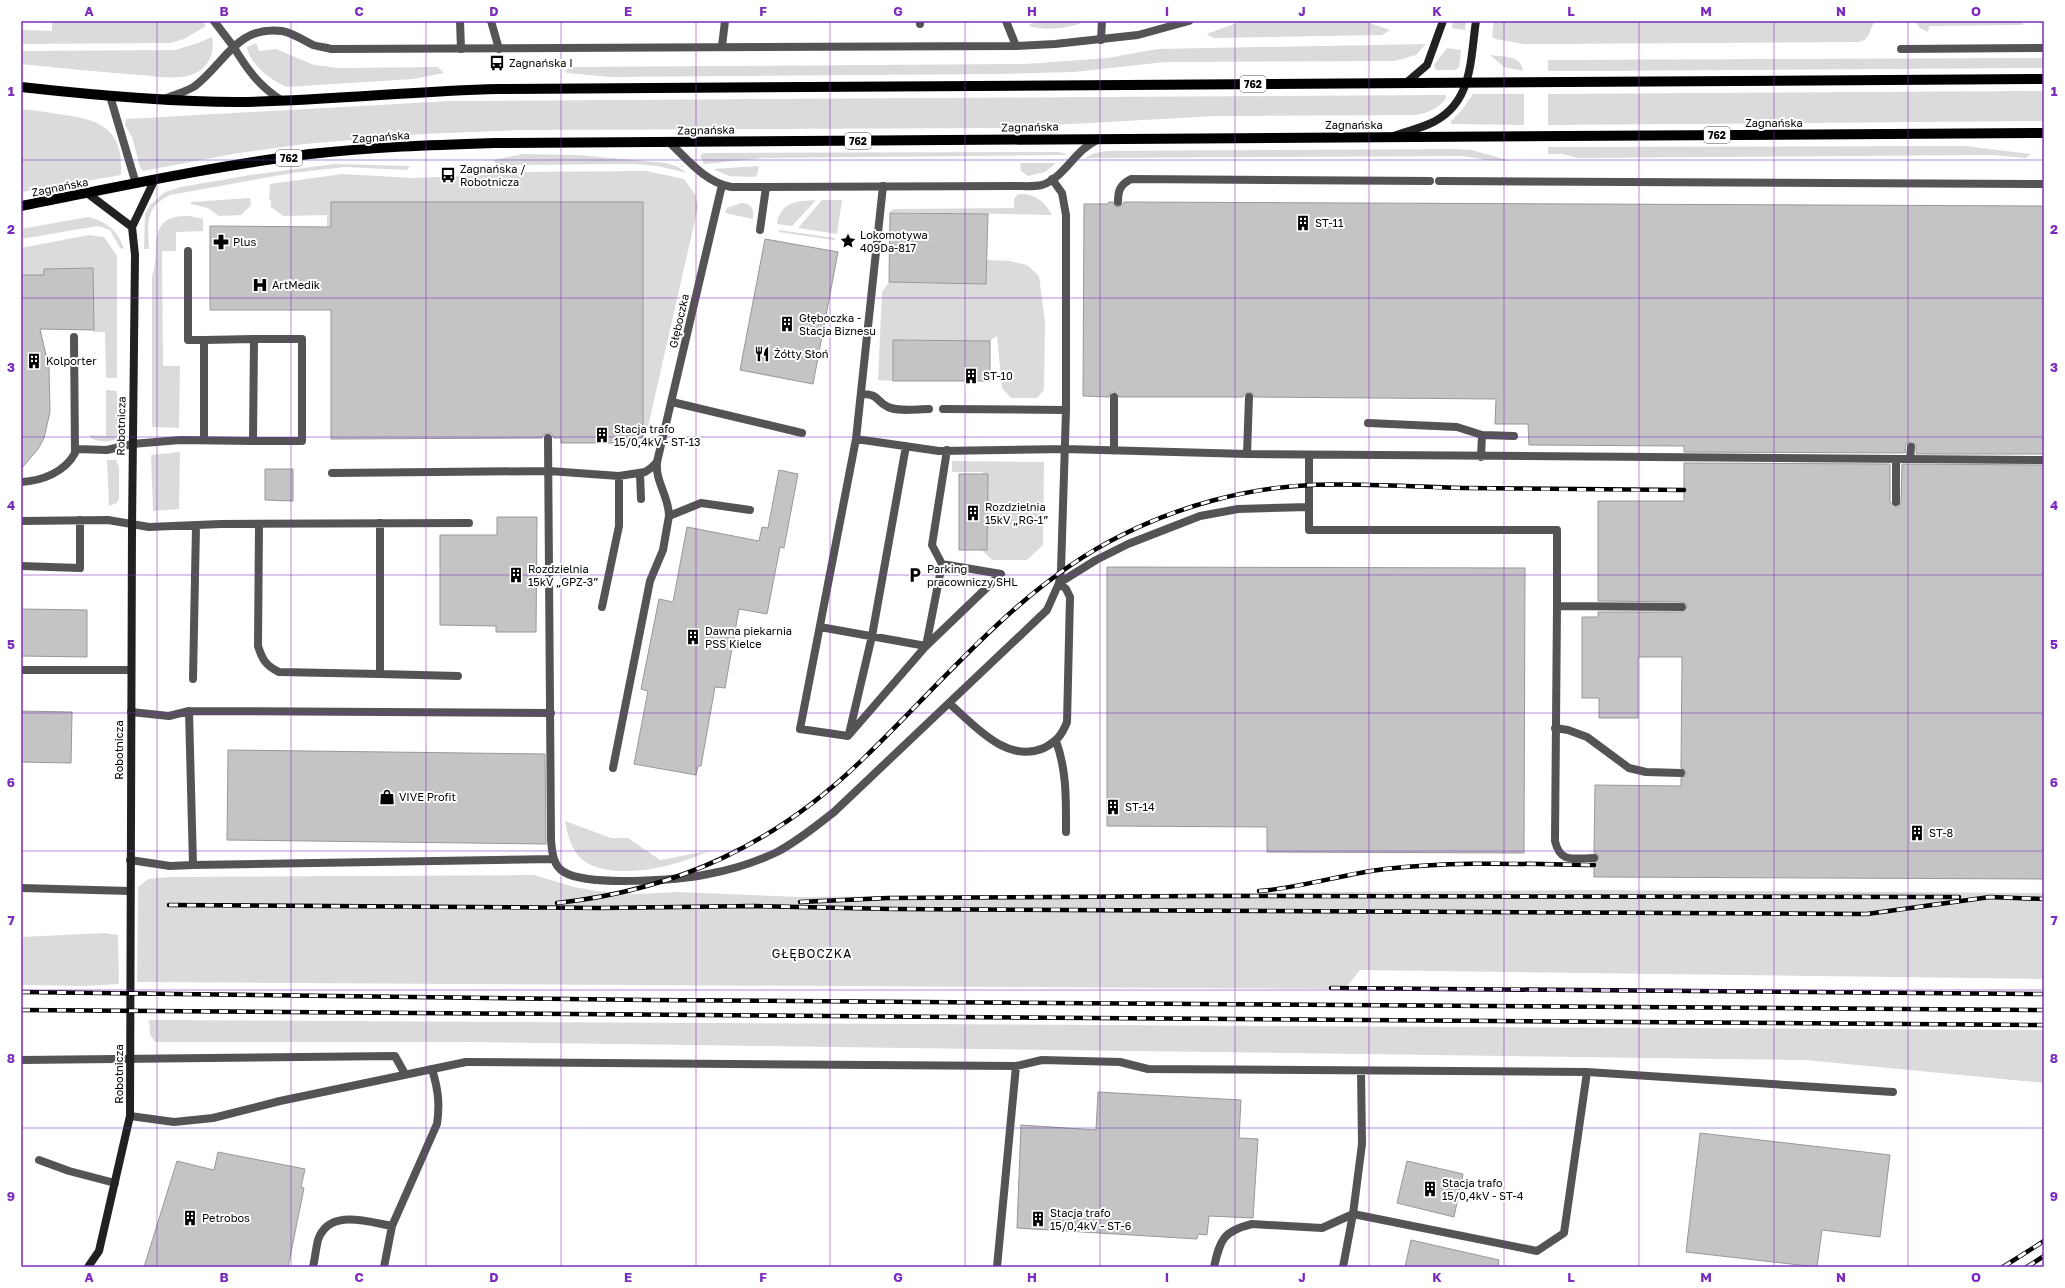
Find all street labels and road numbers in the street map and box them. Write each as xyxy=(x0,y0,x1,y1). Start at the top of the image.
road number: 762 xyxy=(1240,76,1266,92)
street label: Zagnańska xyxy=(1745,116,1803,129)
street label: Zagnańska xyxy=(1325,118,1383,131)
street label: Zagnańska xyxy=(1001,119,1059,134)
street label: Zagnańska xyxy=(677,122,735,137)
road number: 762 xyxy=(1704,127,1730,143)
street label: Zagnańska xyxy=(352,128,410,145)
road number: 762 xyxy=(845,133,871,149)
road number: 762 xyxy=(276,150,302,166)
street label: Zagnańska xyxy=(30,175,89,198)
street label: Głęboczka xyxy=(666,293,691,349)
street label: Robotnicza xyxy=(113,396,128,456)
street label: Robotnicza xyxy=(112,720,125,780)
street label: Robotnicza xyxy=(112,1044,125,1104)

